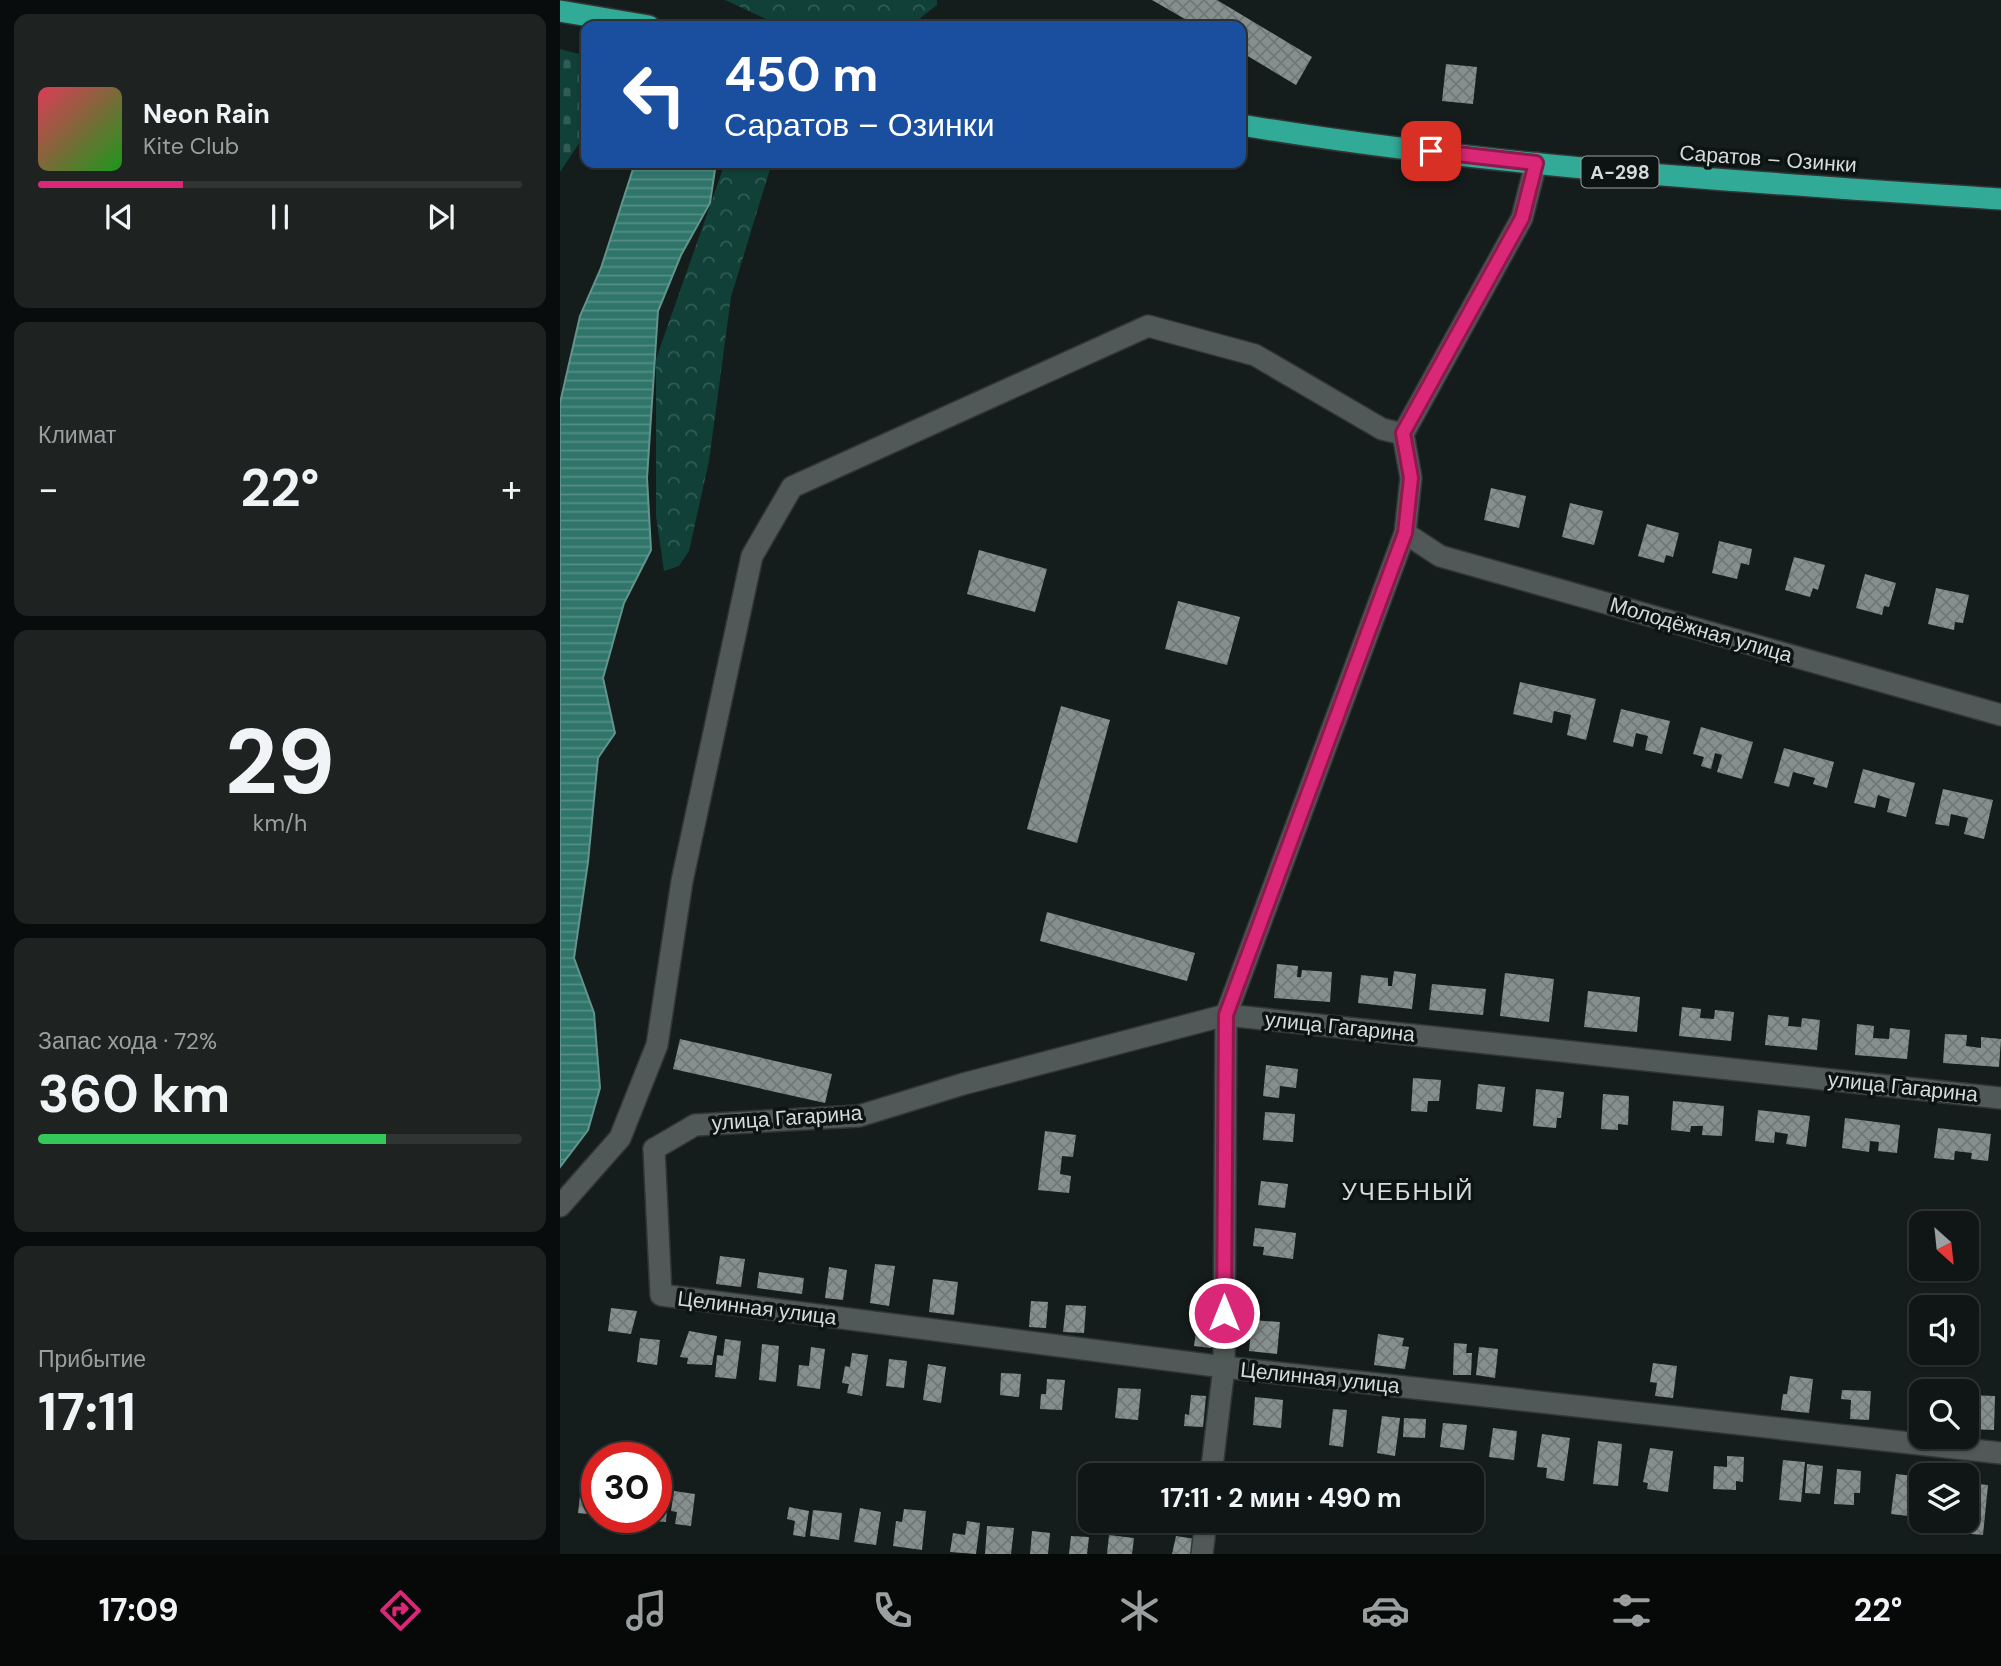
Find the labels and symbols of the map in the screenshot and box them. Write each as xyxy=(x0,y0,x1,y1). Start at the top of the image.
pin xyxy=(1401,121,1461,181)
street label: Саратов – Озинки xyxy=(1678,139,1858,179)
road number: А-298 xyxy=(1581,156,1658,188)
street label: Молодёжная улица xyxy=(1606,591,1796,670)
street label: улица Гагарина xyxy=(1264,1005,1417,1049)
street label: улица Гагарина xyxy=(1827,1065,1980,1109)
street label: улица Гагарина xyxy=(711,1099,863,1137)
district label: УЧЕБНЫЙ xyxy=(1342,1176,1474,1207)
north arrow xyxy=(1909,1211,1979,1281)
position arrow xyxy=(1187,1276,1261,1350)
street label: Целинная улица xyxy=(676,1284,838,1332)
street label: Целинная улица xyxy=(1239,1356,1401,1400)
speed limit sign: 30 xyxy=(581,1442,672,1533)

